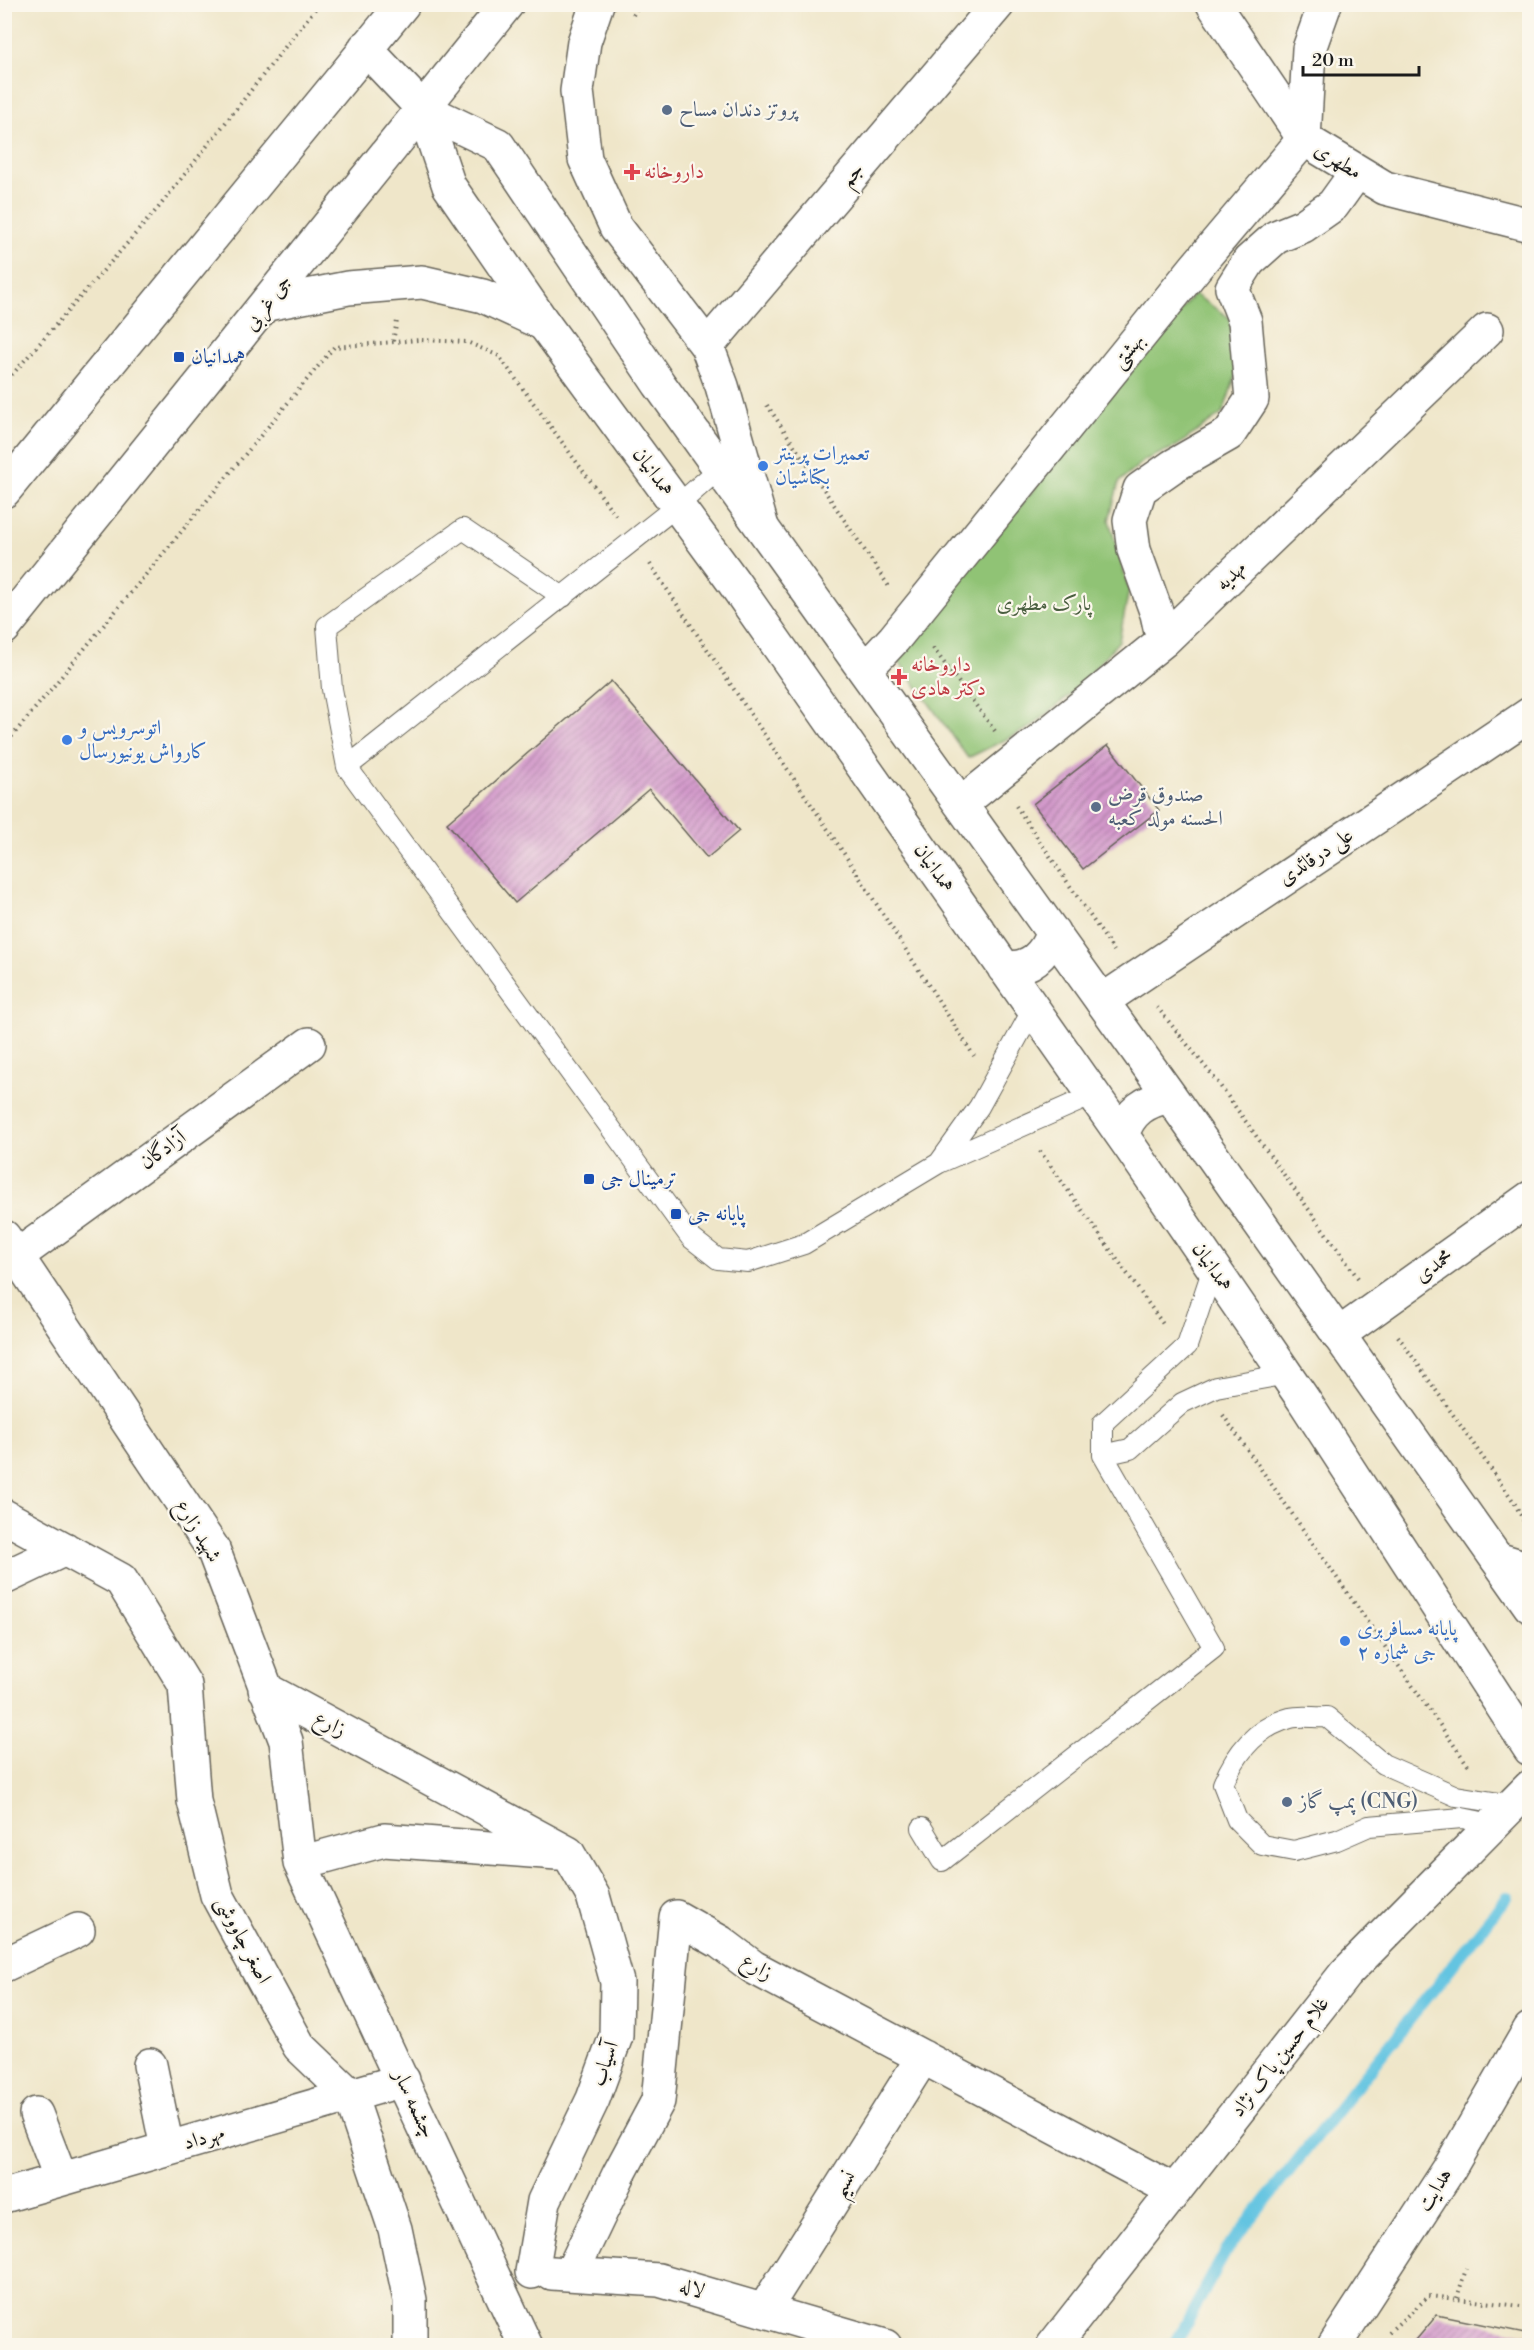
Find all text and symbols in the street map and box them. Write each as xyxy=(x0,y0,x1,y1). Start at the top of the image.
scale bar xyxy=(1303,39,1418,77)
text: 20 m xyxy=(1312,49,1354,72)
place label: پروتز دندان مساح xyxy=(679,97,800,128)
marker: پروتز دندان مساح xyxy=(660,103,674,117)
street label: مطهری xyxy=(1309,136,1367,186)
street label: جم xyxy=(834,157,874,197)
place label: داروخانه xyxy=(644,159,704,185)
marker: داروخانه xyxy=(625,165,639,179)
street label: جی غربی xyxy=(238,270,299,337)
street label: بهشتی xyxy=(1106,328,1151,375)
place label: همدانیان xyxy=(191,344,246,370)
marker: همدانیان xyxy=(172,350,186,364)
place label: تعمیرات پرینتر بکتاشیان xyxy=(773,441,870,491)
street label: همدانیان xyxy=(626,442,680,502)
marker: تعمیرات پرینتر بکتاشیان xyxy=(756,459,770,473)
street label: مهدیه xyxy=(1210,555,1252,597)
park label: پارک مطهری xyxy=(997,591,1092,618)
place label: داروخانه دکتر هادی xyxy=(911,652,986,702)
marker: داروخانه دکتر هادی xyxy=(892,670,906,684)
place label: اتوسرویس و کارواش یونیورسال xyxy=(77,715,207,765)
marker: اتوسرویس و کارواش یونیورسال xyxy=(60,733,74,747)
place label: صندوق قرض الحسنه مولد کعبه xyxy=(1108,782,1223,832)
marker: صندوق قرض الحسنه مولد کعبه xyxy=(1089,800,1103,814)
street label: علی درقائدی xyxy=(1273,822,1360,893)
street label: همدانیان xyxy=(908,838,960,898)
street label: آزادگان xyxy=(134,1122,193,1176)
place label: ترمینال جی xyxy=(601,1166,677,1192)
marker: ترمینال جی xyxy=(582,1172,596,1186)
place label: پایانه جی xyxy=(688,1201,746,1228)
marker: پایانه جی xyxy=(669,1207,683,1221)
street label: همدانیان xyxy=(1186,1237,1238,1297)
street label: محمدی xyxy=(1410,1243,1458,1289)
street label: شهید زارع xyxy=(166,1495,227,1569)
place label: پایانه مسافربری جی شماره ۲ xyxy=(1357,1616,1458,1666)
marker: پایانه مسافربری جی شماره ۲ xyxy=(1338,1634,1352,1648)
street label: زارع xyxy=(308,1705,351,1747)
place label: پمپ گاز (CNG) xyxy=(1297,1788,1418,1817)
marker: پمپ گاز (CNG) xyxy=(1280,1795,1294,1809)
street label: اصغر چاووشی xyxy=(208,1892,277,1989)
street label: زارع xyxy=(734,1947,778,1990)
street label: غلام حسین پاک نژاد xyxy=(1225,1991,1338,2125)
street label: آسیاب xyxy=(584,2035,626,2090)
street label: چشمه سار xyxy=(386,2064,441,2142)
street label: مهرداد xyxy=(180,2120,228,2156)
street label: هدایت xyxy=(1412,2163,1458,2217)
street label: نسیم xyxy=(826,2166,868,2206)
street label: لاله xyxy=(676,2273,708,2305)

